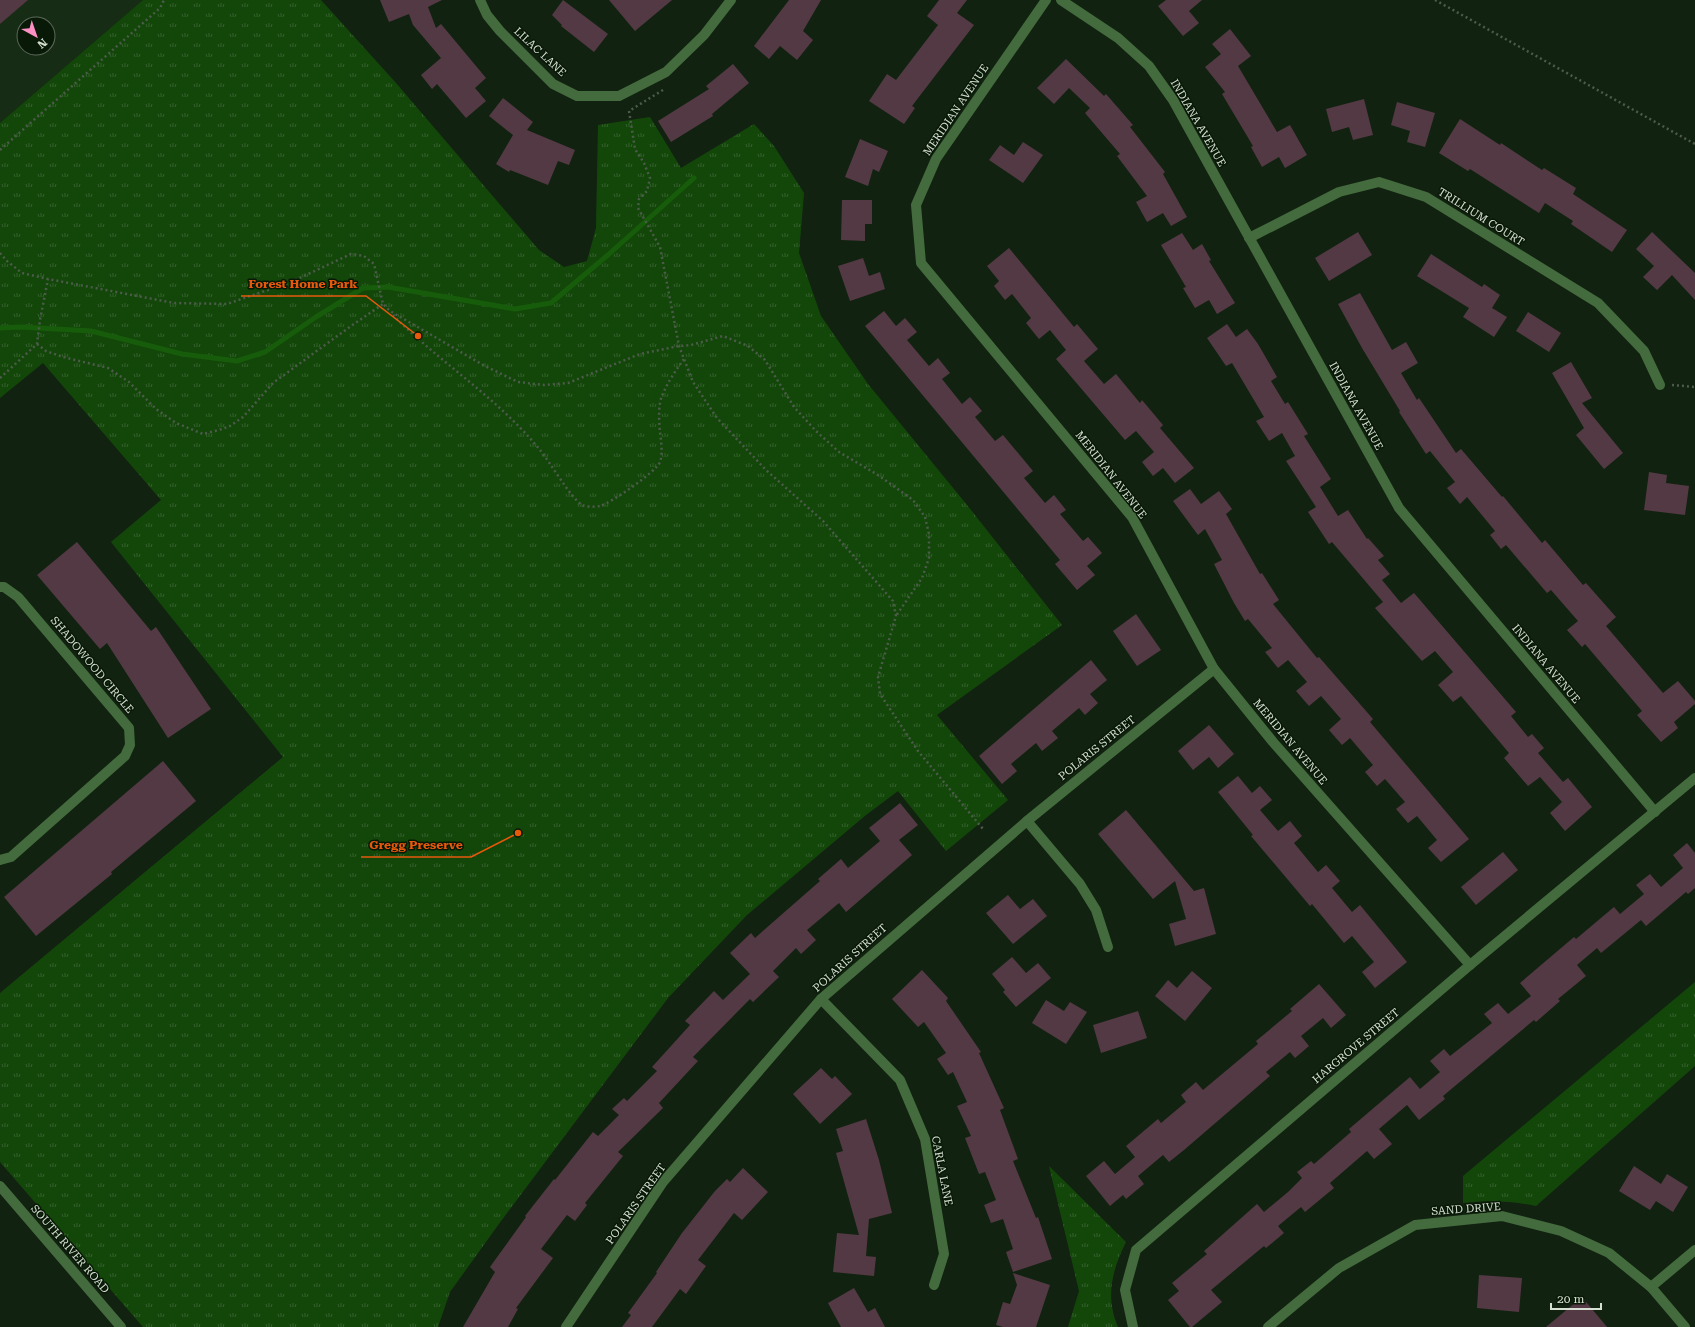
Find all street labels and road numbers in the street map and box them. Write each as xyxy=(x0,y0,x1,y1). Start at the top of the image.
street label: LILAC LANE xyxy=(511,25,569,79)
street label: MERIDIAN AVENUE xyxy=(920,62,992,158)
street label: INDIANA AVENUE xyxy=(1168,77,1228,169)
street label: TRILLIUM COURT xyxy=(1435,185,1527,249)
street label: INDIANA AVENUE xyxy=(1326,360,1386,452)
street label: MERIDIAN AVENUE xyxy=(1073,429,1149,521)
street label: SHADOWOOD CIRCLE xyxy=(48,614,136,716)
street label: INDIANA AVENUE xyxy=(1509,622,1583,706)
street label: MERIDIAN AVENUE xyxy=(1250,697,1330,787)
street label: POLARIS STREET xyxy=(1056,713,1138,783)
street label: POLARIS STREET xyxy=(810,921,890,995)
street label: HARGROVE STREET xyxy=(1310,1006,1402,1086)
street label: CARLA LANE xyxy=(929,1135,955,1207)
street label: POLARIS STREET xyxy=(603,1161,669,1247)
street label: SAND DRIVE xyxy=(1431,1200,1501,1218)
street label: SOUTH RIVER ROAD xyxy=(28,1202,112,1296)

